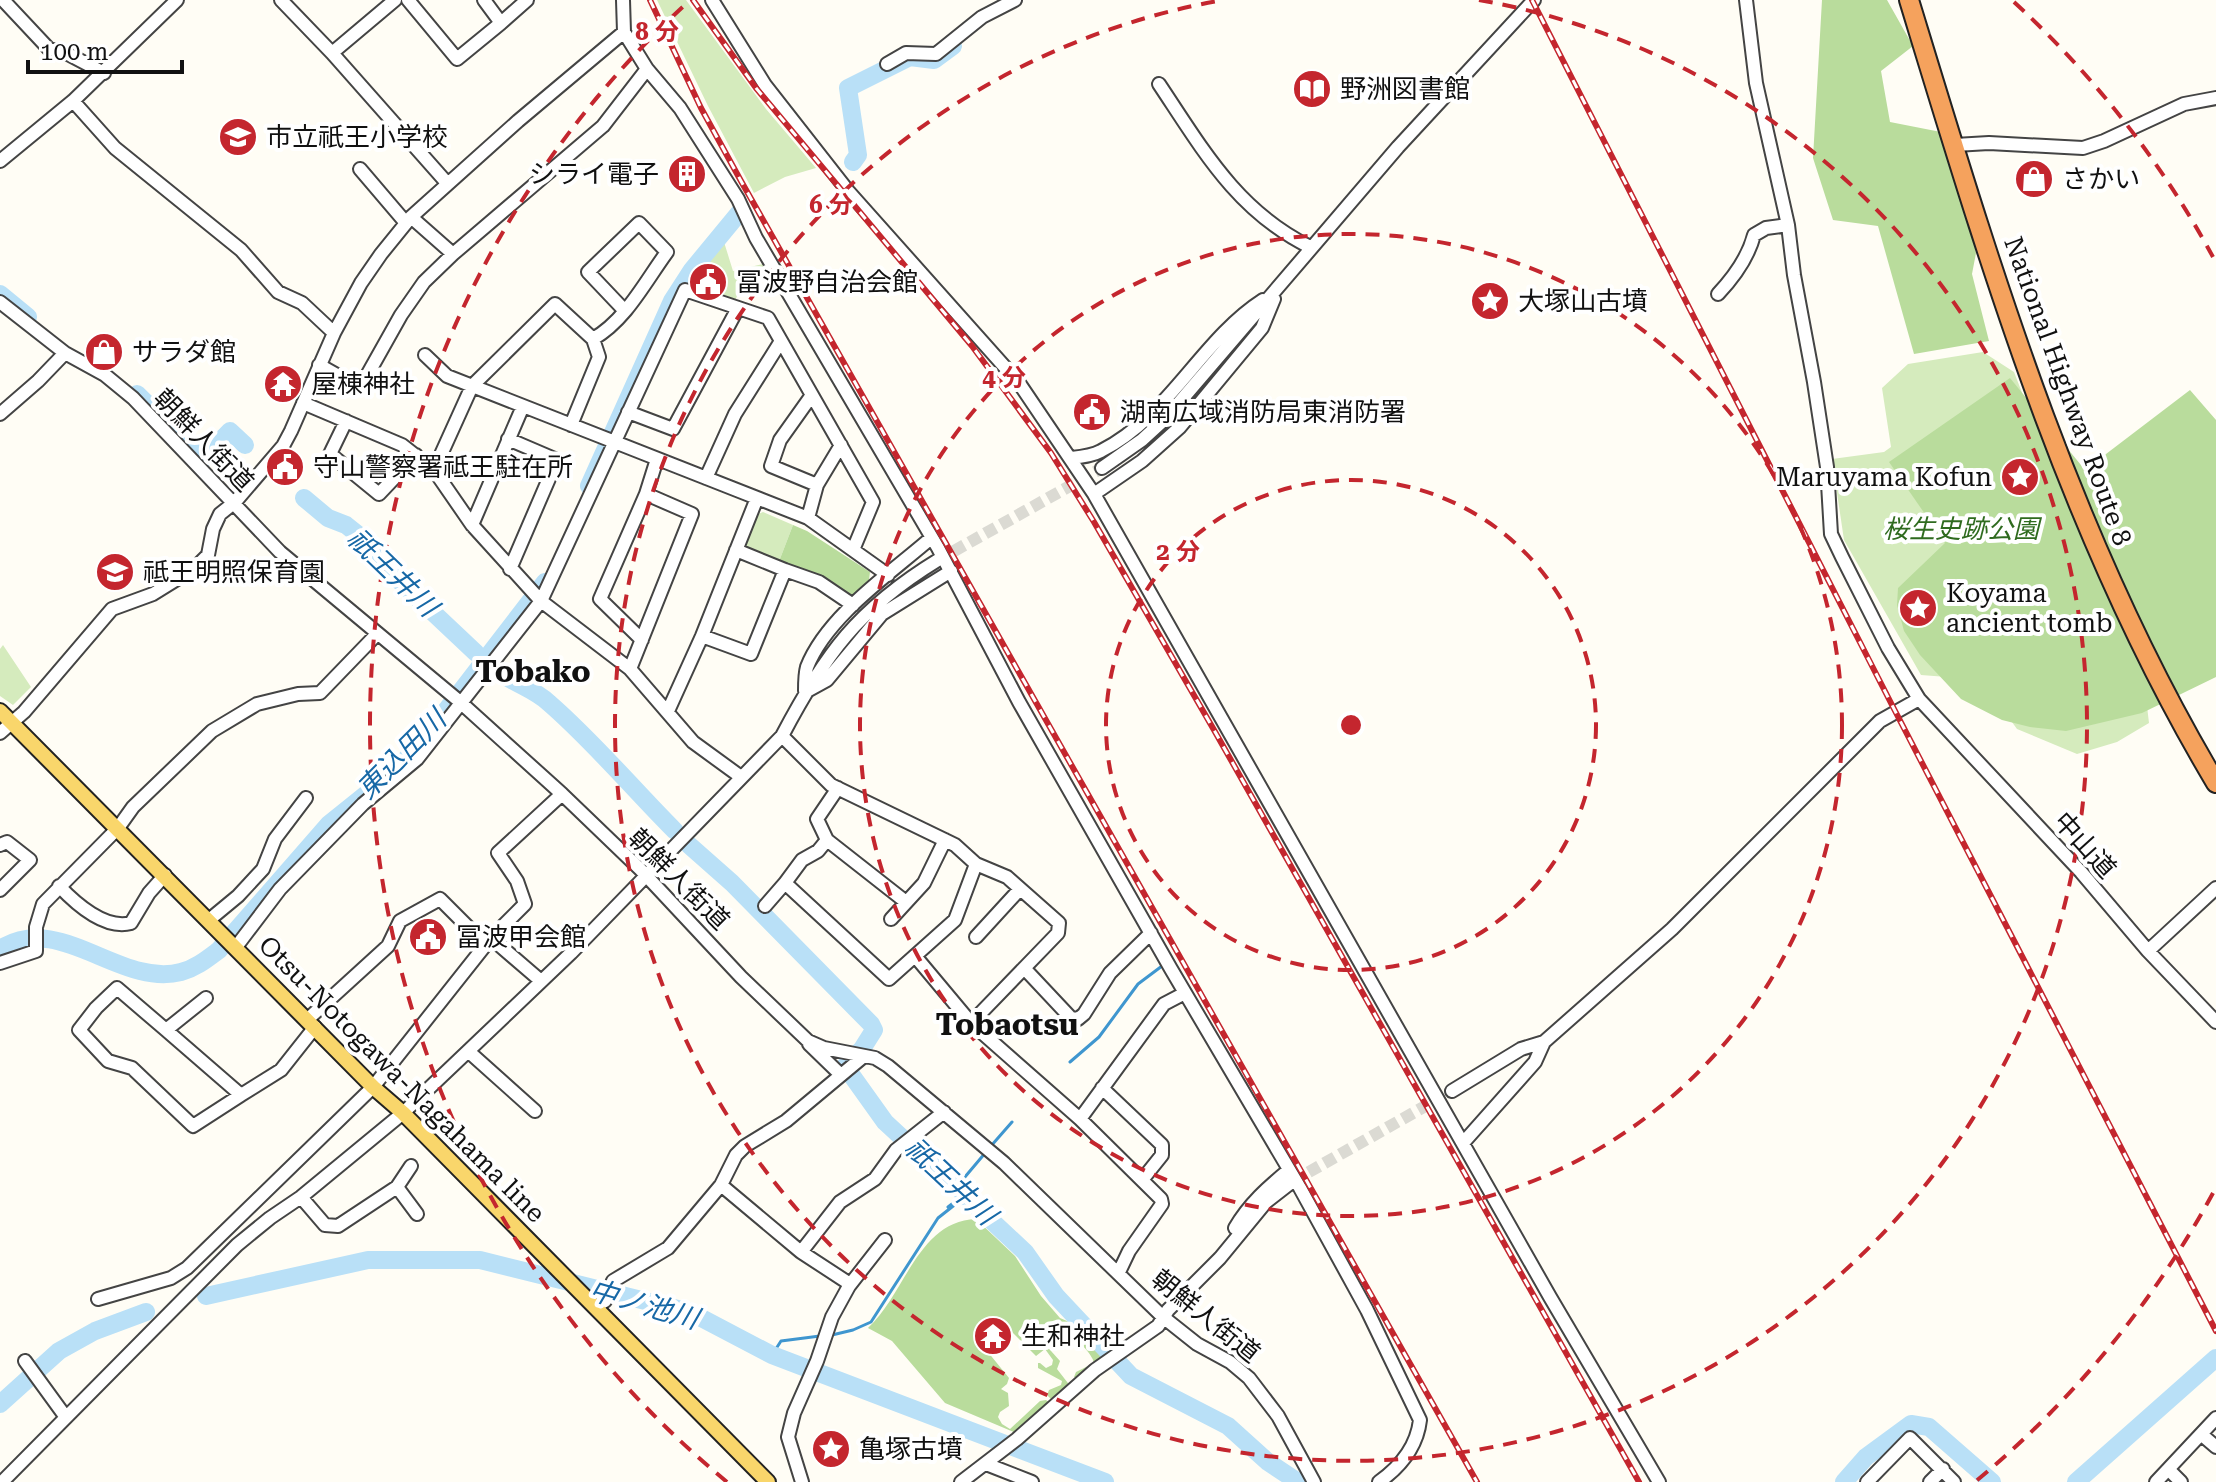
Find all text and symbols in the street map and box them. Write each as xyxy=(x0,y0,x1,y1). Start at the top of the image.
text: 8 分 xyxy=(635,18,679,46)
scale bar xyxy=(28,24,182,74)
text: 100 m xyxy=(40,38,108,66)
library icon: 野洲図書館 xyxy=(1291,68,1333,110)
place label: 野洲図書館 xyxy=(1340,74,1470,104)
school or university icon: 市立祇王小学校 xyxy=(217,116,259,158)
place label: 市立祇王小学校 xyxy=(266,122,448,152)
building icon: シライ電子 xyxy=(666,153,708,195)
shop icon: さかい xyxy=(2013,158,2055,200)
place label: シライ電子 xyxy=(529,159,659,189)
place label: さかい xyxy=(2062,164,2140,194)
text: 6 分 xyxy=(809,191,853,219)
street label: National Highway Route 8 xyxy=(1998,233,2138,549)
public building icon: 冨波野自治会館 xyxy=(687,261,729,303)
place label: 冨波野自治会館 xyxy=(736,267,918,297)
place icon: 大塚山古墳 xyxy=(1469,280,1511,322)
place label: 大塚山古墳 xyxy=(1518,286,1648,316)
shop icon: サラダ館 xyxy=(83,331,125,373)
place label: サラダ館 xyxy=(132,337,236,367)
temple icon: 屋棟神社 xyxy=(262,363,304,405)
text: 4 分 xyxy=(982,364,1026,392)
place label: 屋棟神社 xyxy=(311,369,415,399)
street label: 朝鮮人街道 xyxy=(148,383,260,497)
public building icon: 湖南広域消防局東消防署 xyxy=(1071,391,1113,433)
place label: 湖南広域消防局東消防署 xyxy=(1120,397,1406,427)
public building icon: 守山警察署祗王駐在所 xyxy=(264,446,306,488)
place label: 守山警察署祗王駐在所 xyxy=(313,452,573,482)
place icon: Maruyama Kofun xyxy=(1999,456,2041,498)
place label: Maruyama Kofun xyxy=(1776,462,1992,492)
park label: 桜生史跡公園 xyxy=(1883,514,2043,544)
water label: 祇王井川 xyxy=(341,522,447,625)
text: 2 分 xyxy=(1156,538,1200,566)
school or university icon: 祗王明照保育園 xyxy=(94,551,136,593)
place label: 祗王明照保育園 xyxy=(143,557,325,587)
place label: Koyama ancient tomb xyxy=(1946,578,2113,638)
place icon: Koyama ancient tomb xyxy=(1897,587,1939,629)
district label: Tobako xyxy=(475,654,591,689)
water label: 東込田川 xyxy=(350,701,455,806)
centre of rings xyxy=(1337,711,1365,739)
street label: 中山道 xyxy=(2048,806,2122,884)
street label: 朝鮮人街道 xyxy=(622,822,736,936)
public building icon: 冨波甲会館 xyxy=(407,916,449,958)
place label: 冨波甲会館 xyxy=(456,922,586,952)
street label: Otsu-Notogawa-Nagahama line xyxy=(253,930,551,1228)
district label: Tobaotsu xyxy=(935,1007,1079,1042)
water label: 祇王井川 xyxy=(898,1131,1005,1234)
street label: 朝鮮人街道 xyxy=(1146,1263,1266,1369)
water label: 中ノ池川 xyxy=(585,1273,705,1337)
temple icon: 生和神社 xyxy=(972,1315,1014,1357)
place label: 生和神社 xyxy=(1021,1321,1125,1351)
place icon: 亀塚古墳 xyxy=(810,1428,852,1470)
place label: 亀塚古墳 xyxy=(859,1434,963,1464)

